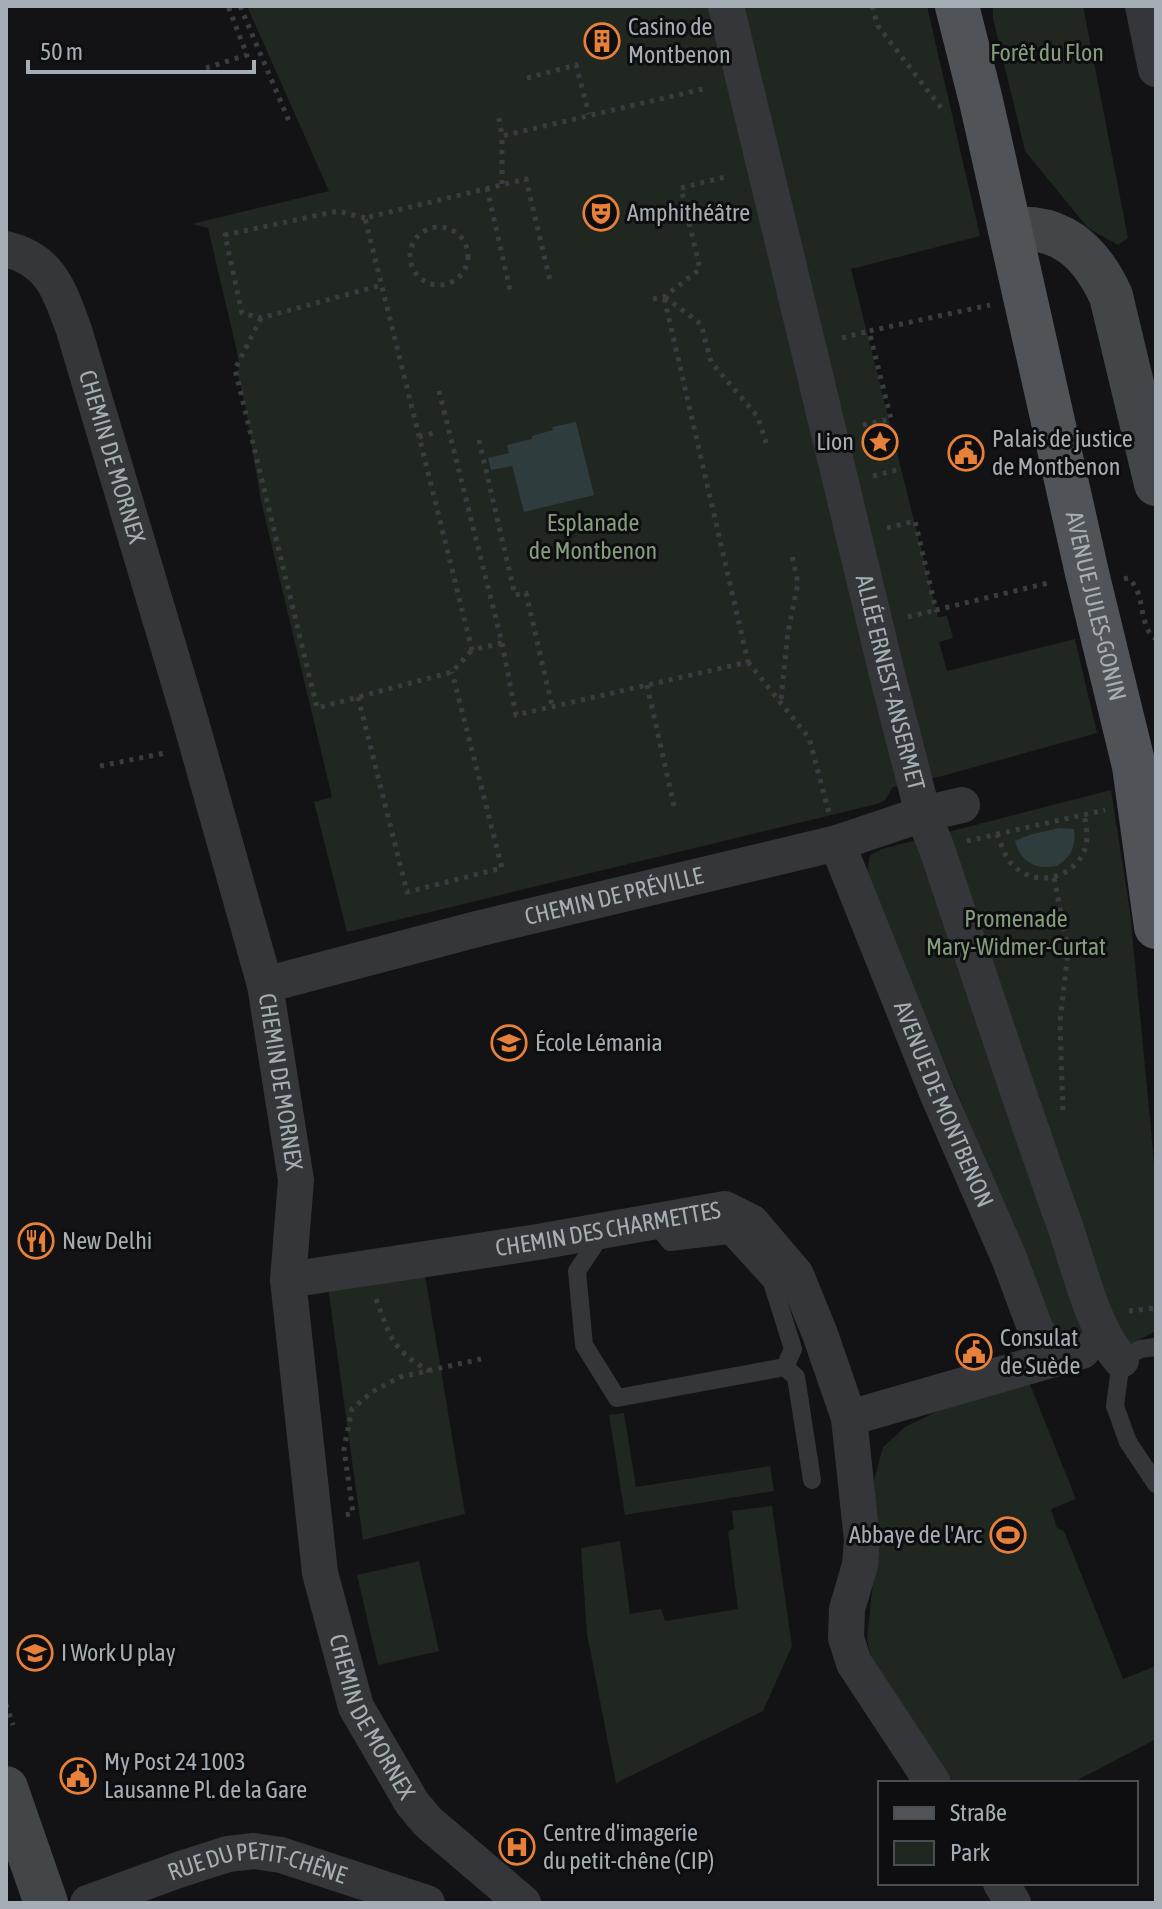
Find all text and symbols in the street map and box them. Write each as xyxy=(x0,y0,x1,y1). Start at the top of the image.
place label: Casino de Montbenon xyxy=(628,13,731,68)
building icon: Casino de Montbenon xyxy=(583,22,621,60)
scale bar xyxy=(28,24,254,74)
text: 50 m xyxy=(40,38,83,65)
park label: Forêt du Flon xyxy=(990,39,1104,66)
theatre icon: Amphithéâtre xyxy=(582,194,620,232)
place label: Amphithéâtre xyxy=(627,199,750,226)
street label: CHEMIN DE MORNEX xyxy=(74,367,151,546)
place icon: Lion xyxy=(861,423,899,461)
place label: Palais de justice de Montbenon xyxy=(992,425,1133,480)
place label: Lion xyxy=(816,428,854,455)
public building icon: Palais de justice de Montbenon xyxy=(947,434,985,472)
park label: Esplanade de Montbenon xyxy=(529,509,657,564)
street label: AVENUE JULES-GONIN xyxy=(1061,509,1132,704)
street label: ALLÉE ERNEST-ANSERMET xyxy=(851,572,930,793)
street label: CHEMIN DE PRÉVILLE xyxy=(522,861,706,930)
park label: Promenade Mary-Widmer-Curtat xyxy=(926,905,1106,960)
street label: CHEMIN DE MORNEX xyxy=(253,991,308,1172)
street label: AVENUE DE MONTBENON xyxy=(889,997,999,1211)
school or university icon: École Lémania xyxy=(490,1024,528,1062)
place label: École Lémania xyxy=(535,1029,663,1056)
street label: CHEMIN DES CHARMETTES xyxy=(493,1196,723,1261)
restaurant icon: New Delhi xyxy=(17,1222,55,1260)
place label: New Delhi xyxy=(62,1227,152,1254)
place label: Consulat de Suède xyxy=(1000,1324,1080,1379)
public building icon: Consulat de Suède xyxy=(955,1333,993,1371)
sports icon: Abbaye de l'Arc xyxy=(989,1516,1027,1554)
place label: Abbaye de l'Arc xyxy=(849,1521,982,1548)
street label: CHEMIN DE MORNEX xyxy=(324,1631,421,1804)
school or university icon: I Work U play xyxy=(16,1634,54,1672)
place label: I Work U play xyxy=(61,1639,176,1666)
place label: My Post 24 1003 Lausanne Pl. de la Gare xyxy=(104,1748,307,1803)
public building icon: My Post 24 1003 Lausanne Pl. de la Gare xyxy=(59,1757,97,1795)
legend xyxy=(878,1781,1138,1885)
text: Straße xyxy=(950,1799,1007,1826)
place label: Centre d'imagerie du petit-chêne (CIP) xyxy=(543,1819,714,1874)
hospital icon: Centre d'imagerie du petit-chêne (CIP) xyxy=(498,1828,536,1866)
street label: RUE DU PETIT-CHÊNE xyxy=(164,1837,350,1889)
text: Park xyxy=(950,1839,991,1866)

